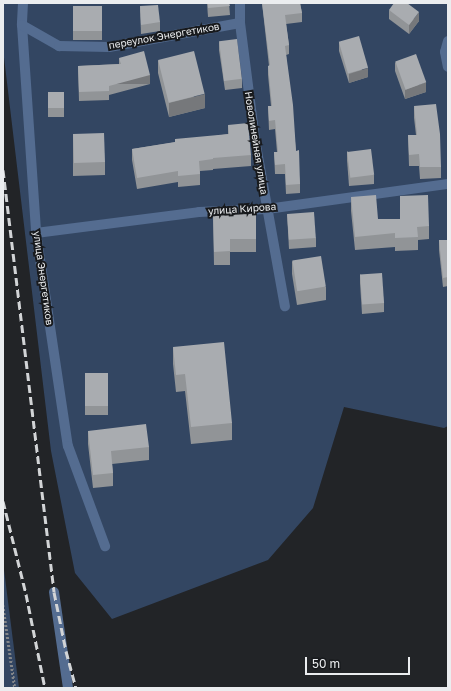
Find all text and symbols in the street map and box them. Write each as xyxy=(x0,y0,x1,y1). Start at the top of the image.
street label: переулок Энергетиков xyxy=(108,20,220,52)
street label: Новолинейная улица xyxy=(242,91,270,195)
street label: улица Кирова xyxy=(207,201,277,217)
street label: улица Энергетиков xyxy=(30,230,56,326)
scale bar xyxy=(307,649,412,675)
text: 50 m xyxy=(312,656,340,671)

